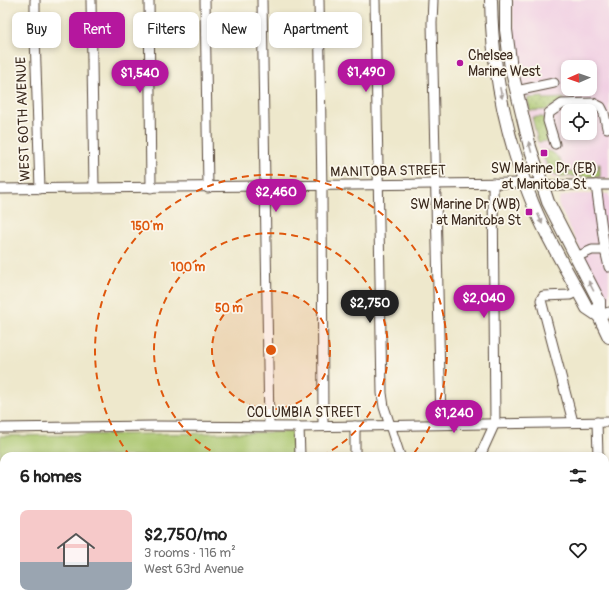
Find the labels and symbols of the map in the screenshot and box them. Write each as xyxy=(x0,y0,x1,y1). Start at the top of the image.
place label: Chelsea Marine West xyxy=(468,47,541,80)
street label: WEST 60TH AVENUE xyxy=(12,56,34,182)
marker: Chelsea Marine West xyxy=(455,58,465,68)
pin: $1,490 xyxy=(333,59,399,93)
pin: $1,540 xyxy=(107,60,173,94)
north arrow xyxy=(561,60,597,96)
one-way arrow xyxy=(498,87,504,100)
one-way arrow xyxy=(527,140,533,152)
marker: SW Marine Dr (EB) at Manitoba St xyxy=(539,148,549,158)
place label: SW Marine Dr (EB) at Manitoba St xyxy=(491,160,597,193)
street label: MANITOBA STREET xyxy=(330,161,446,181)
pin: $2,460 xyxy=(243,179,309,213)
place label: SW Marine Dr (WB) at Manitoba St xyxy=(410,196,521,229)
marker: SW Marine Dr (WB) at Manitoba St xyxy=(524,207,534,217)
one-way arrow xyxy=(537,213,543,224)
text: 150 m xyxy=(131,219,164,234)
text: 100 m xyxy=(171,260,206,275)
one-way arrow xyxy=(588,280,594,292)
pin: $2,040 xyxy=(451,285,517,319)
pin: $2,750 xyxy=(337,290,403,324)
text: 50 m xyxy=(215,301,243,316)
centre of rings xyxy=(264,343,278,357)
pin: $1,240 xyxy=(421,400,487,434)
street label: COLUMBIA STREET xyxy=(247,404,362,421)

